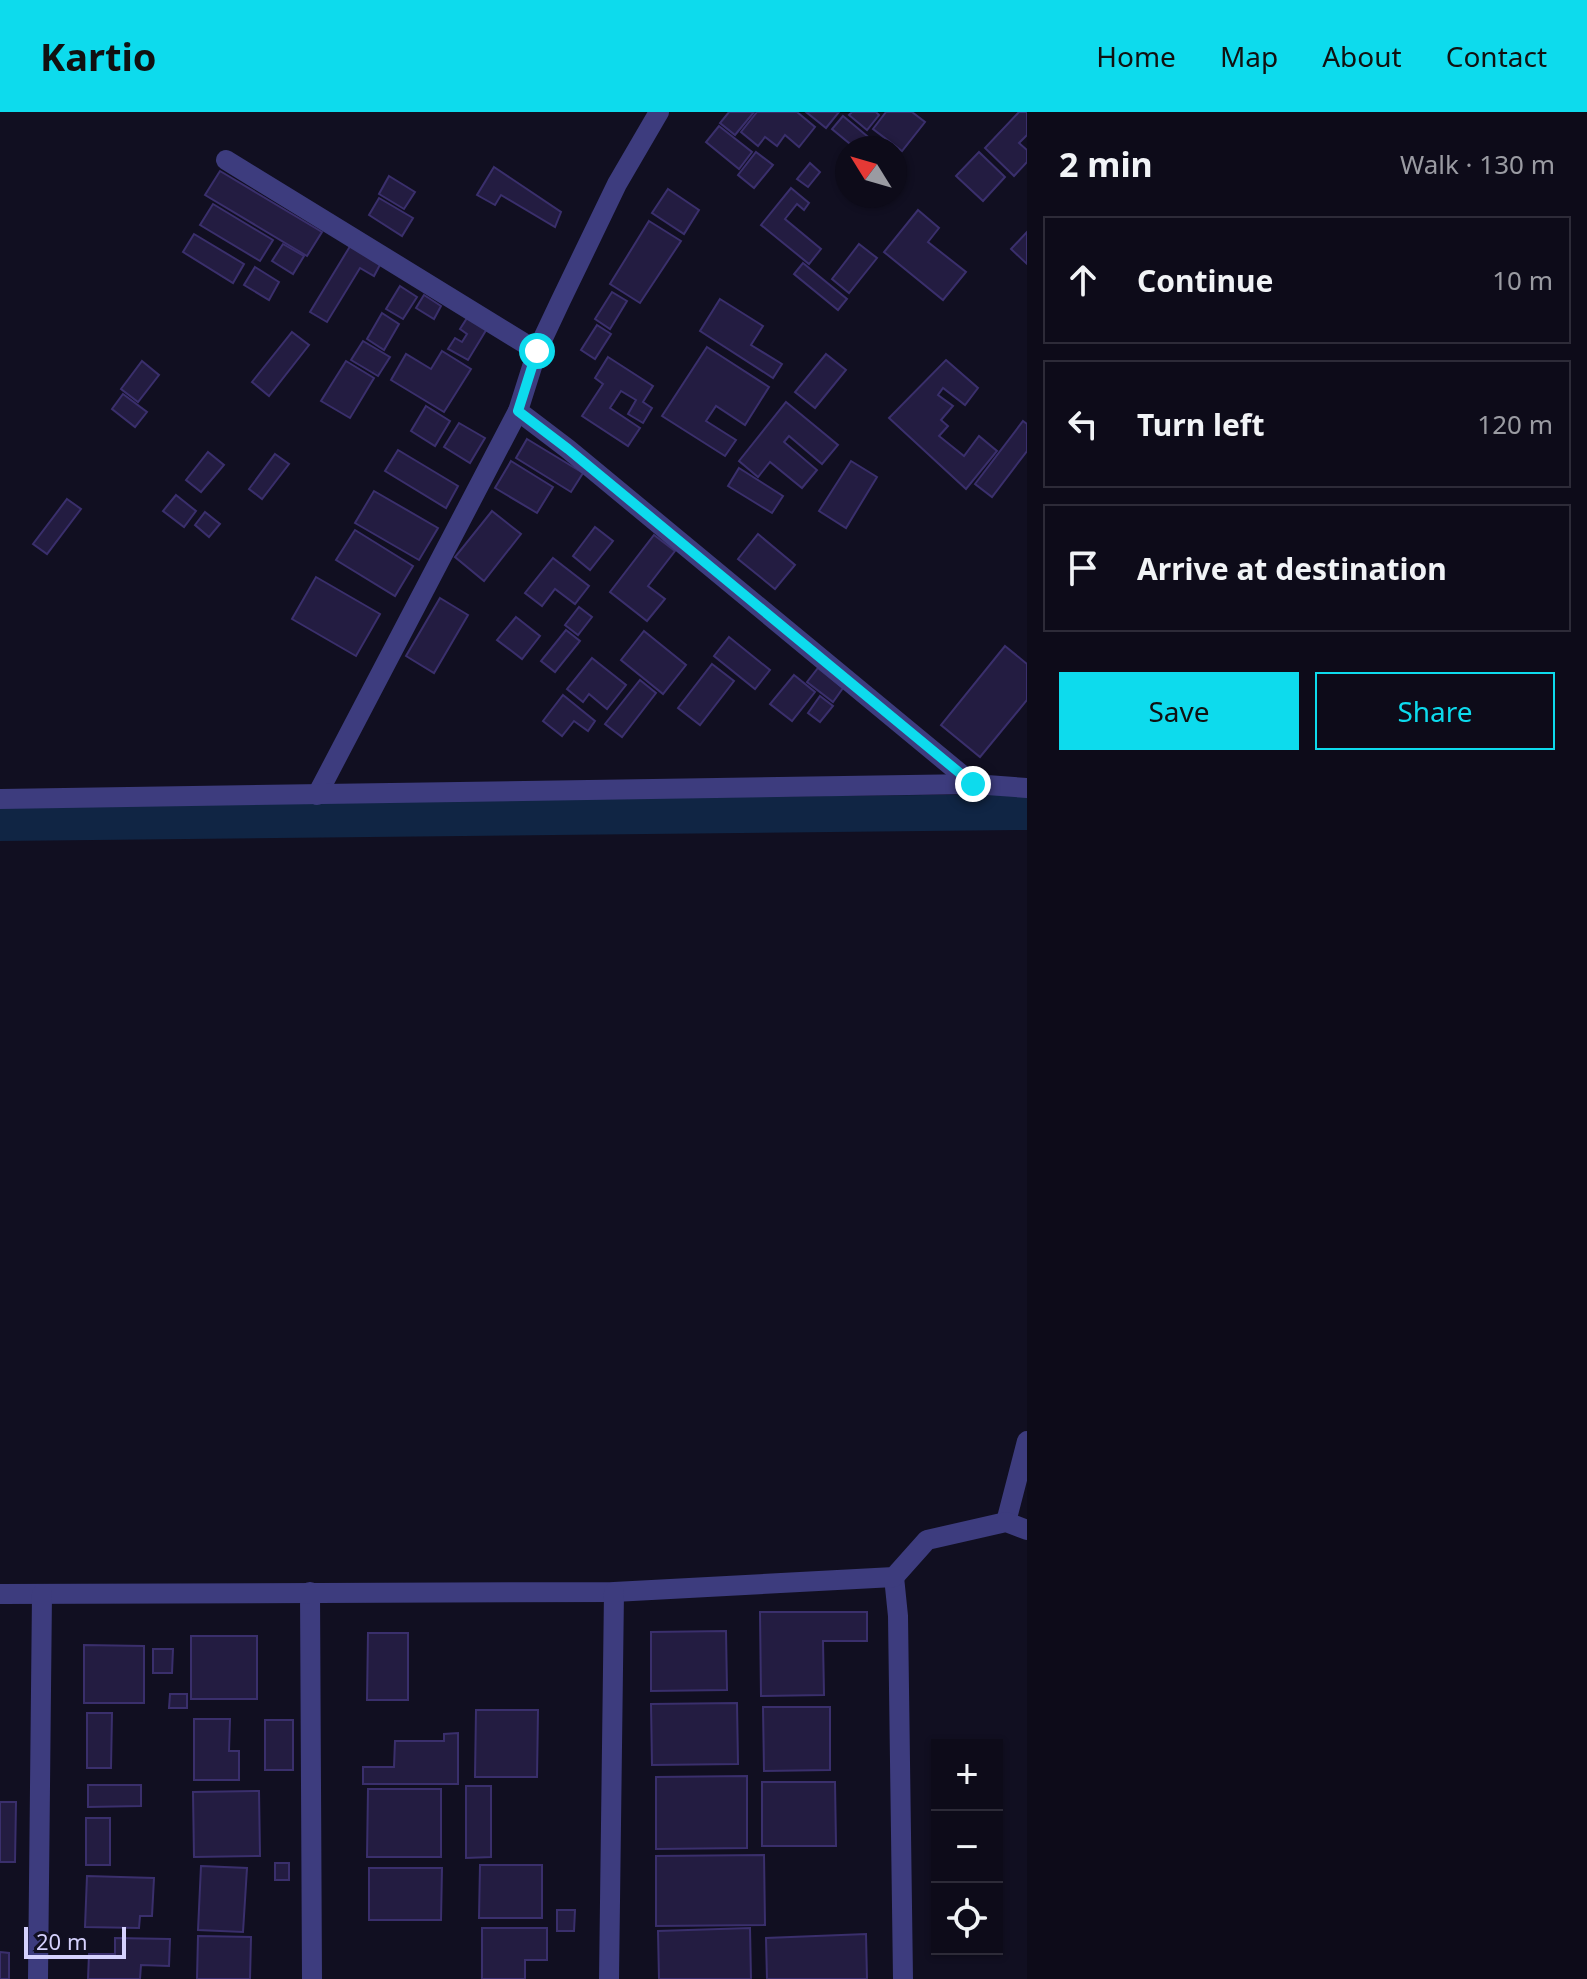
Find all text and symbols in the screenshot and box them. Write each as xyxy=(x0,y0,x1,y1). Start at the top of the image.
text: Kartio xyxy=(40,30,157,82)
text: Home xyxy=(1096,37,1176,75)
text: Map xyxy=(1220,37,1278,75)
text: About xyxy=(1322,37,1402,75)
text: Contact xyxy=(1446,37,1547,75)
north arrow xyxy=(835,136,907,208)
text: 2 min xyxy=(1059,141,1153,187)
text: Walk · 130 m xyxy=(1400,146,1555,182)
icon: ahead xyxy=(1061,258,1105,302)
text: Continue xyxy=(1137,260,1273,301)
text: 10 m xyxy=(1492,262,1553,298)
route start xyxy=(519,333,555,369)
icon: left xyxy=(1061,402,1105,446)
text: Turn left xyxy=(1137,404,1265,445)
text: 120 m xyxy=(1477,406,1553,442)
icon: arrive xyxy=(1061,546,1105,590)
text: Arrive at destination xyxy=(1137,548,1447,589)
button: Save xyxy=(1059,672,1299,750)
button: Share xyxy=(1315,672,1555,750)
route end xyxy=(955,766,991,802)
map controls xyxy=(931,1739,1003,1955)
button: + xyxy=(931,1739,1003,1811)
button: − xyxy=(931,1811,1003,1883)
button: locate xyxy=(931,1883,1003,1955)
scale bar xyxy=(24,1923,126,1959)
text: 20 m xyxy=(36,1926,87,1956)

